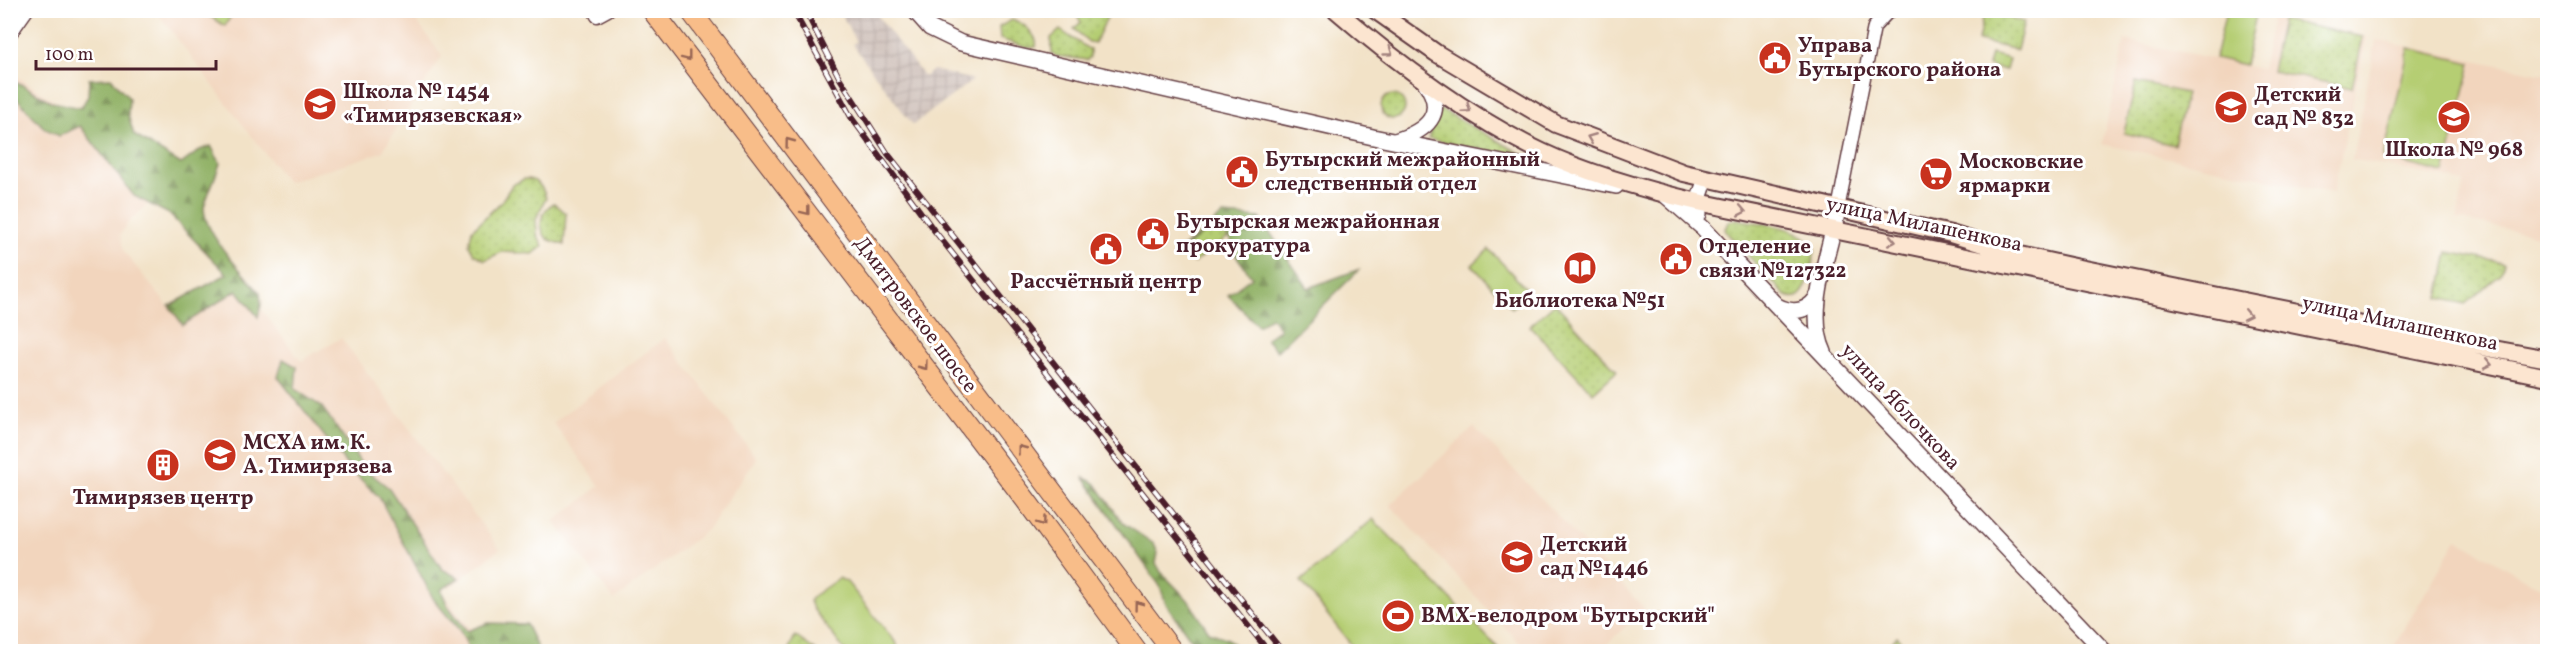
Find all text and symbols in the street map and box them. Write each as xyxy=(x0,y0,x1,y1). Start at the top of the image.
place label: Управа Бутырского района xyxy=(1798,32,2001,85)
scale bar xyxy=(36,33,216,71)
public building icon: Управа Бутырского района xyxy=(1757,40,1793,76)
text: 100 m xyxy=(45,43,94,68)
one-way arrow xyxy=(1382,45,1393,56)
one-way arrow xyxy=(680,50,691,61)
place label: Школа № 1454 «Тимирязевская» xyxy=(343,78,523,131)
place label: Детский сад № 832 xyxy=(2254,81,2354,134)
school or university icon: Школа № 1454 «Тимирязевская» xyxy=(302,86,338,122)
school or university icon: Детский сад № 832 xyxy=(2213,89,2249,125)
school or university icon: Школа № 968 xyxy=(2436,99,2472,135)
one-way arrow xyxy=(1460,102,1471,113)
one-way arrow xyxy=(1586,133,1597,145)
place label: Школа № 968 xyxy=(2385,136,2523,165)
one-way arrow xyxy=(786,138,797,149)
place label: Бутырский межрайонный следственный отдел xyxy=(1265,146,1540,199)
place label: Московские ярмарки xyxy=(1959,148,2084,201)
public building icon: Бутырский межрайонный следственный отдел xyxy=(1224,154,1260,190)
supermarket icon: Московские ярмарки xyxy=(1918,156,1954,192)
street label: улица Милашенкова xyxy=(1823,190,2025,260)
one-way arrow xyxy=(1736,204,1746,217)
one-way arrow xyxy=(799,205,810,216)
place label: Бутырская межрайонная прокуратура xyxy=(1176,208,1440,261)
public building icon: Бутырская межрайонная прокуратура xyxy=(1135,216,1171,252)
street label: Дмитровское шоссе xyxy=(846,231,984,399)
public building icon: Рассчётный центр xyxy=(1088,231,1124,267)
place label: Отделение связи №127322 xyxy=(1699,233,1847,286)
one-way arrow xyxy=(1886,234,1896,247)
public building icon: Отделение связи №127322 xyxy=(1658,241,1694,277)
library icon: Библиотека №51 xyxy=(1562,250,1598,286)
place label: Рассчётный центр xyxy=(1010,268,1202,297)
place label: Библиотека №51 xyxy=(1495,287,1665,316)
street label: улица Милашенкова xyxy=(2299,289,2501,359)
one-way arrow xyxy=(2242,308,2252,321)
street label: улица Яблочкова xyxy=(1833,337,1967,477)
one-way arrow xyxy=(2483,357,2493,370)
one-way arrow xyxy=(917,360,928,371)
place label: МСХА им. К. А. Тимирязева xyxy=(243,429,393,482)
school or university icon: МСХА им. К. А. Тимирязева xyxy=(202,437,238,473)
one-way arrow xyxy=(1017,445,1028,456)
building icon: Тимирязев центр xyxy=(145,447,181,483)
place label: Тимирязев центр xyxy=(72,484,254,513)
one-way arrow xyxy=(1035,515,1046,526)
place label: Детский сад №1446 xyxy=(1540,531,1648,584)
school or university icon: Детский сад №1446 xyxy=(1499,539,1535,575)
sports icon: BMX-велодром "Бутырский" xyxy=(1380,598,1416,634)
one-way arrow xyxy=(1134,600,1145,611)
place label: BMX-велодром "Бутырский" xyxy=(1421,602,1715,631)

